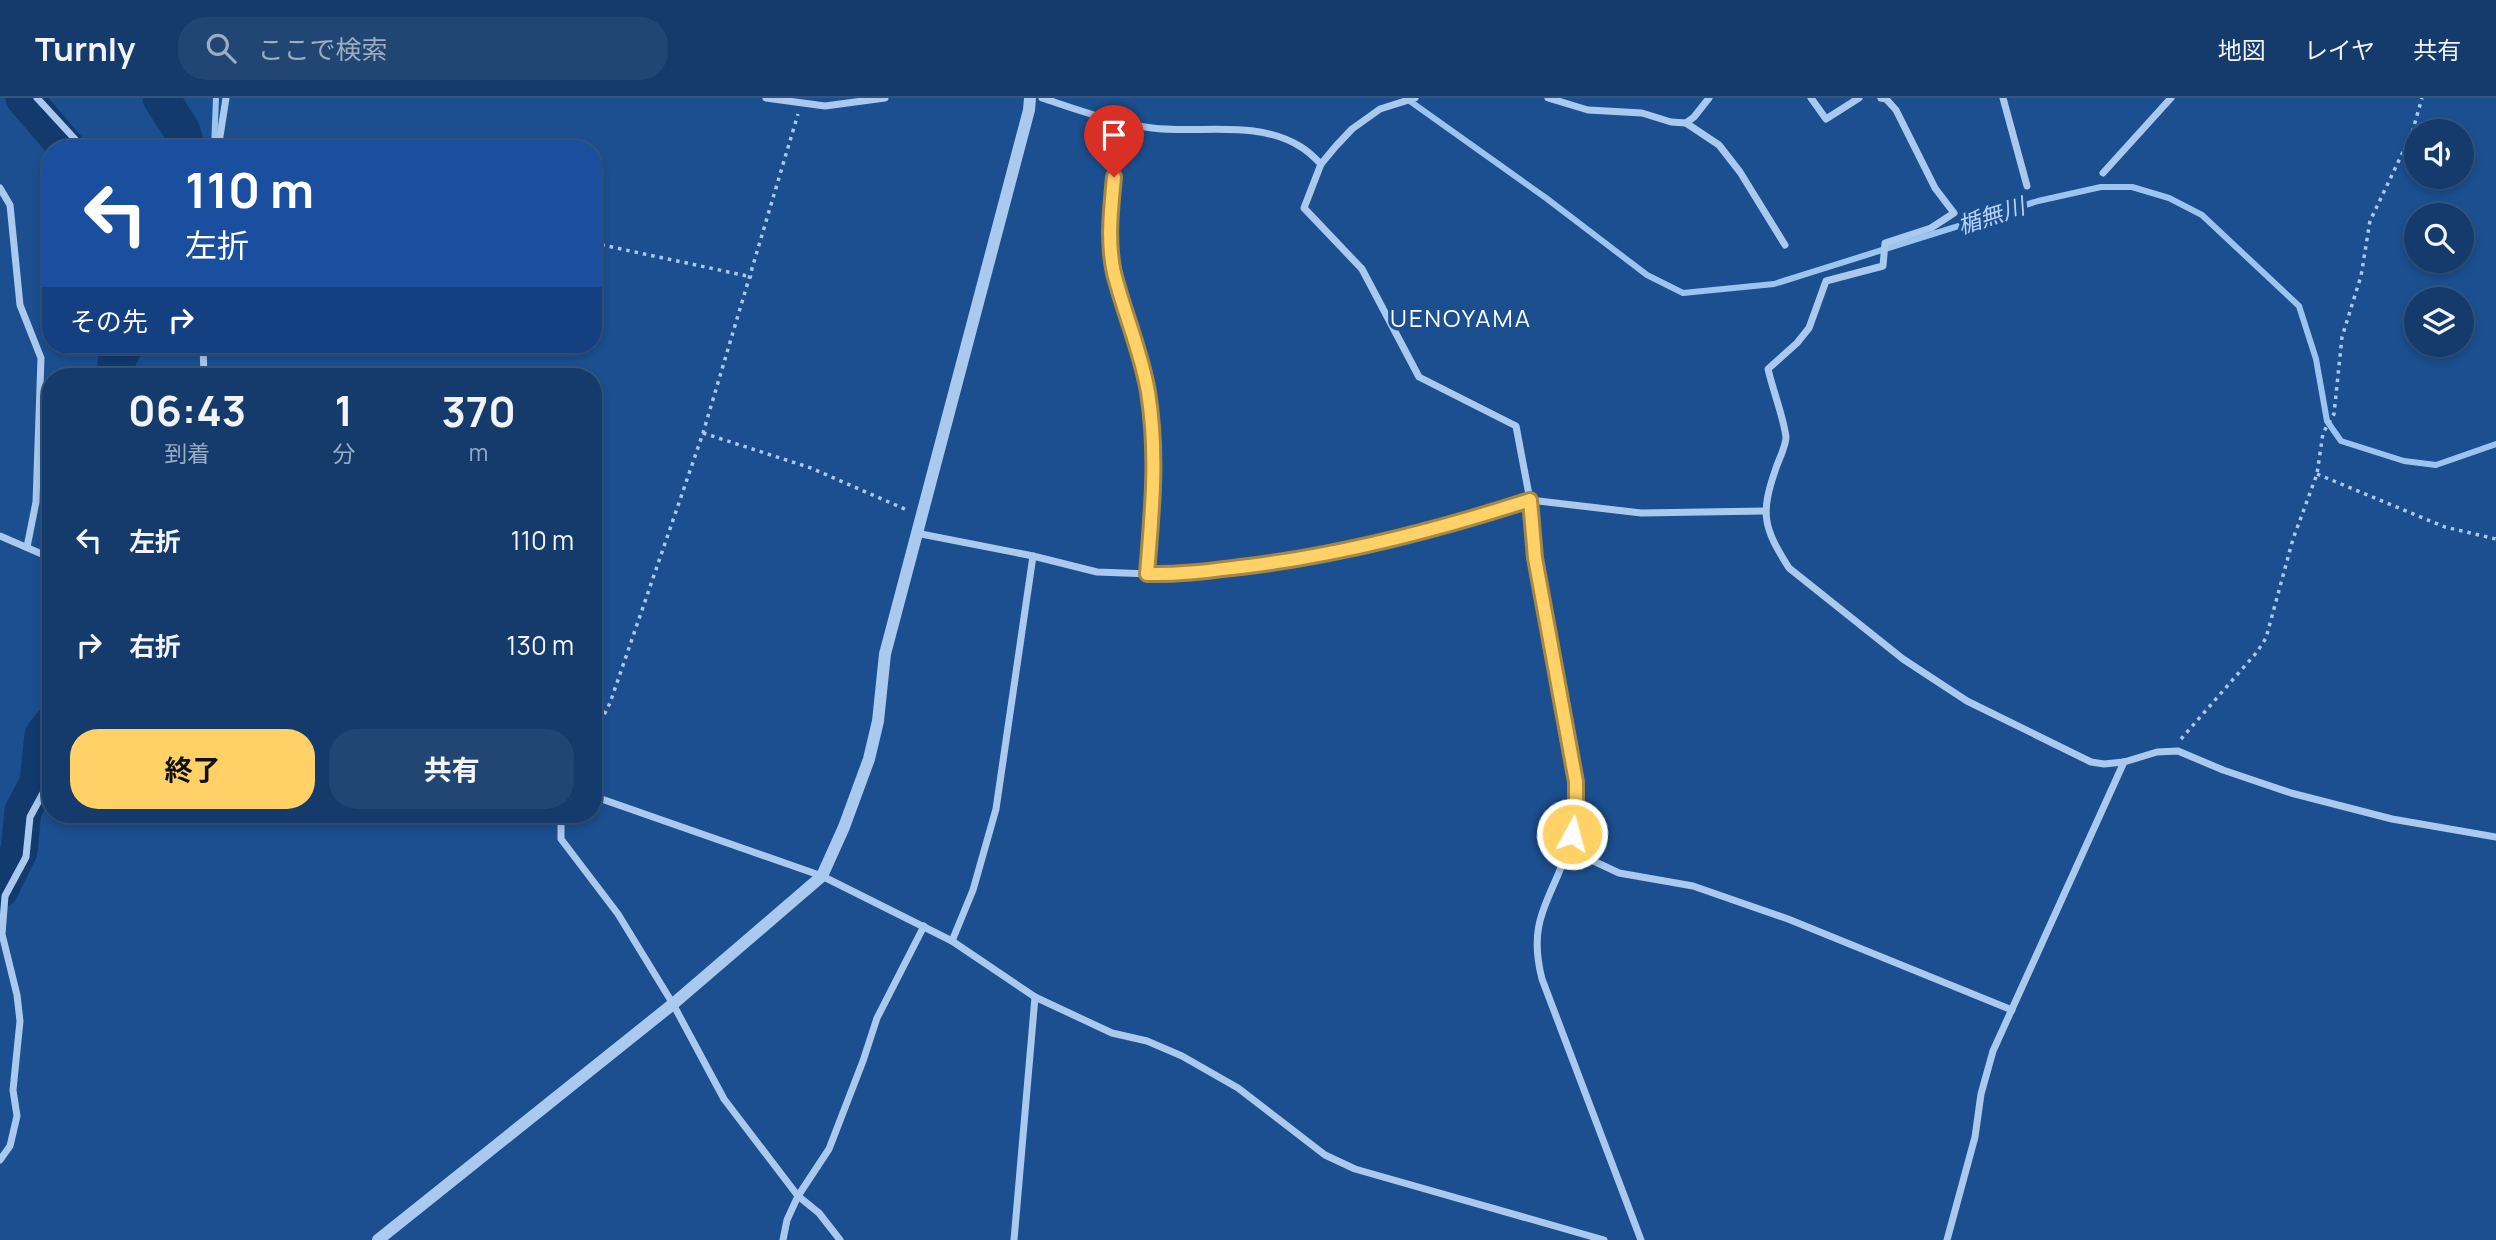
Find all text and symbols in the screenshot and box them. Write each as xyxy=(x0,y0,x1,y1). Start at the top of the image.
search box xyxy=(178,17,668,80)
text: Turnly xyxy=(35,26,136,71)
icon: search xyxy=(202,29,240,67)
text: ここで検索 xyxy=(258,31,388,67)
text: 地図 xyxy=(2218,33,2266,66)
text: レイヤ xyxy=(2304,33,2375,66)
text: 共有 xyxy=(2413,33,2461,66)
pin xyxy=(1084,105,1144,177)
icon: arrive xyxy=(1095,116,1133,154)
map controls xyxy=(2404,119,2474,357)
button: sound xyxy=(2404,119,2474,189)
text: 110 m xyxy=(185,156,314,223)
icon: left xyxy=(70,168,161,259)
water label: 楯無川 xyxy=(1953,188,2031,241)
button: search xyxy=(2404,203,2474,273)
text: 左折 xyxy=(185,223,249,267)
button: layers xyxy=(2404,287,2474,357)
icon: right xyxy=(162,301,200,339)
district label: UENOYAMA xyxy=(1390,301,1532,334)
text: その先 xyxy=(70,303,148,339)
text: 06:43 xyxy=(128,381,246,439)
text: 1 xyxy=(335,381,353,439)
text: 370 xyxy=(441,382,516,440)
text: m xyxy=(469,436,488,468)
text: 到着 xyxy=(164,437,210,469)
text: 分 xyxy=(332,437,355,469)
icon: left xyxy=(70,521,108,559)
text: 110 m xyxy=(511,522,574,558)
text: 左折 xyxy=(129,523,181,559)
icon: right xyxy=(70,626,108,664)
text: 130 m xyxy=(506,627,574,663)
text: 右折 xyxy=(129,628,181,664)
button: 終了 xyxy=(70,729,315,809)
button: 共有 xyxy=(329,729,574,809)
position arrow xyxy=(1535,797,1609,871)

